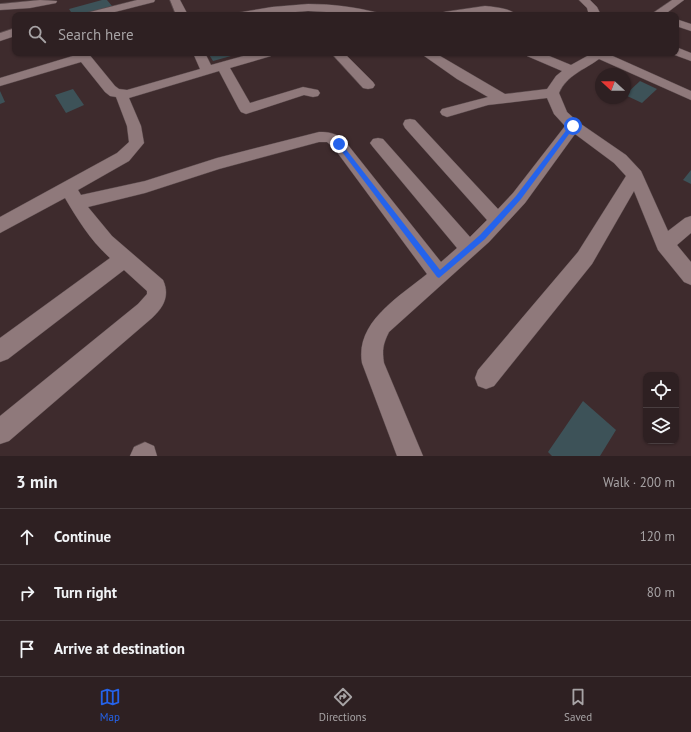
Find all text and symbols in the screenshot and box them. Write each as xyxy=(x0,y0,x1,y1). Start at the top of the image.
search box xyxy=(12,12,679,56)
icon: search xyxy=(26,23,48,45)
text: Search here xyxy=(58,25,134,44)
north arrow xyxy=(595,68,631,104)
route start xyxy=(564,117,582,135)
route end xyxy=(330,135,348,153)
map controls xyxy=(643,372,679,444)
button: locate xyxy=(643,372,679,408)
button: layers xyxy=(643,408,679,444)
text: 3 min xyxy=(16,471,57,493)
text: Walk · 200 m xyxy=(603,474,675,491)
icon: ahead xyxy=(16,526,38,548)
text: Continue xyxy=(54,527,111,546)
text: 120 m xyxy=(640,528,675,545)
icon: right xyxy=(16,582,38,604)
text: Turn right xyxy=(54,583,117,602)
text: 80 m xyxy=(647,584,675,601)
icon: arrive xyxy=(16,638,38,660)
text: Arrive at destination xyxy=(54,639,185,658)
tab: Map xyxy=(99,686,121,724)
tab: Directions xyxy=(319,686,366,724)
tab: Saved xyxy=(564,686,592,724)

